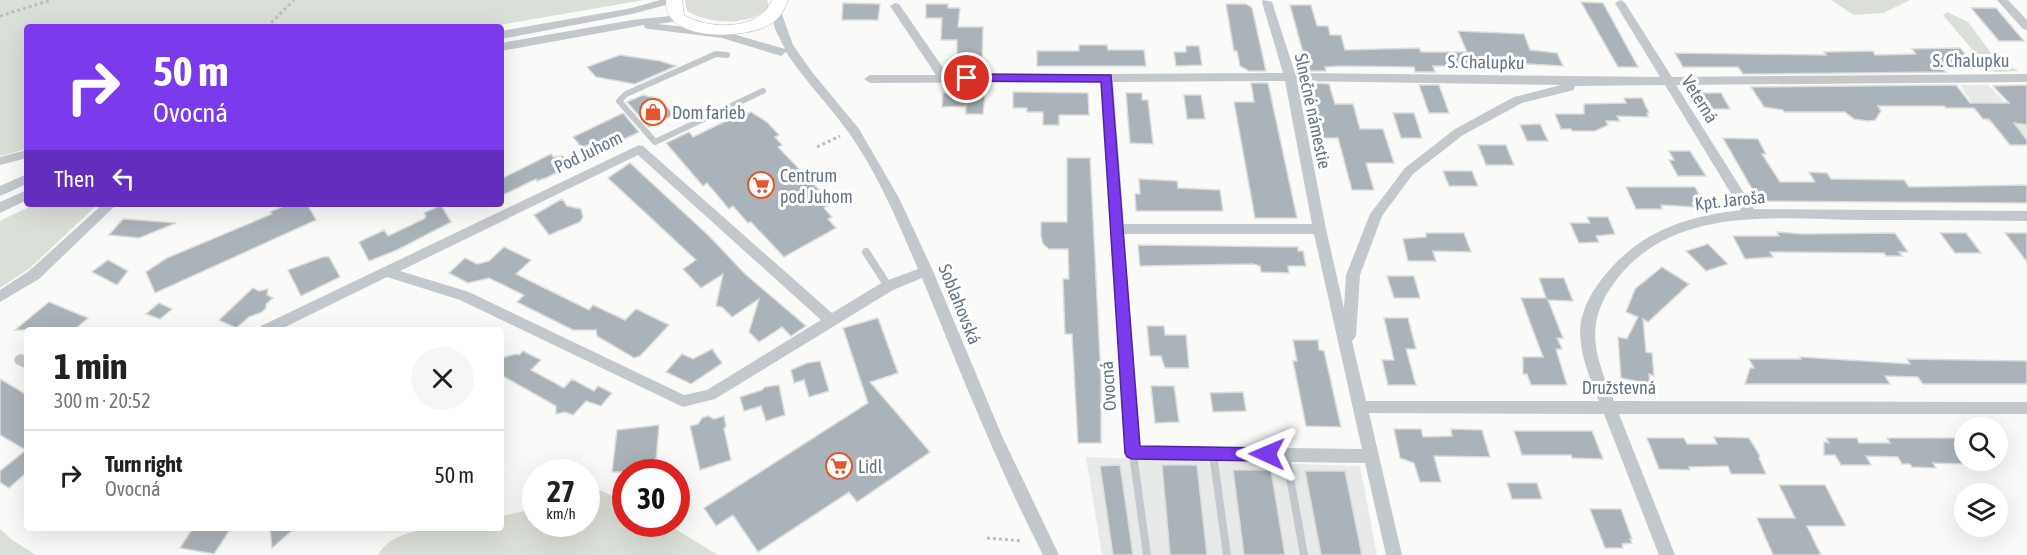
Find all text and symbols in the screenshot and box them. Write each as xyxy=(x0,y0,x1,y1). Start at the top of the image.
text: 50 m xyxy=(153,47,228,95)
icon: right xyxy=(54,48,132,126)
street label: S. Chalupku xyxy=(1932,50,2010,71)
street label: Slnečné námestie xyxy=(1291,51,1335,171)
street label: S. Chalupku xyxy=(1447,51,1525,73)
pin xyxy=(941,52,992,103)
icon: arrive xyxy=(950,61,983,94)
street label: Veterná xyxy=(1677,71,1723,127)
text: Ovocná xyxy=(153,97,228,128)
shop icon: Dom farieb xyxy=(638,97,668,127)
place label: Dom farieb xyxy=(672,102,745,123)
street label: Pod Juhom xyxy=(551,127,625,177)
icon: left xyxy=(107,162,140,195)
place label: Centrum pod Juhom xyxy=(780,165,853,207)
text: Then xyxy=(54,166,95,192)
supermarket icon: Centrum pod Juhom xyxy=(746,170,776,200)
street label: Kpt. Jaroša xyxy=(1694,186,1766,214)
street label: Soblahovská xyxy=(934,261,986,347)
text: 1 min xyxy=(54,345,128,387)
button: close xyxy=(411,347,474,410)
street label: Ovocná xyxy=(1096,360,1120,412)
street label: Družstevná xyxy=(1582,377,1656,398)
text: 300 m · 20:52 xyxy=(54,389,151,412)
map controls xyxy=(1954,417,2008,537)
button: search xyxy=(1954,417,2008,471)
position arrow xyxy=(1235,422,1299,486)
text: Turn right xyxy=(105,451,182,477)
supermarket icon: Lidl xyxy=(824,451,854,481)
place label: Lidl xyxy=(858,456,883,477)
icon: right xyxy=(54,459,87,492)
speed limit sign: 30 xyxy=(612,459,690,537)
text: 50 m xyxy=(434,462,474,488)
text: 27 xyxy=(547,474,575,508)
text: Ovocná xyxy=(105,477,161,500)
button: layers xyxy=(1954,483,2008,537)
text: km/h xyxy=(546,505,576,522)

